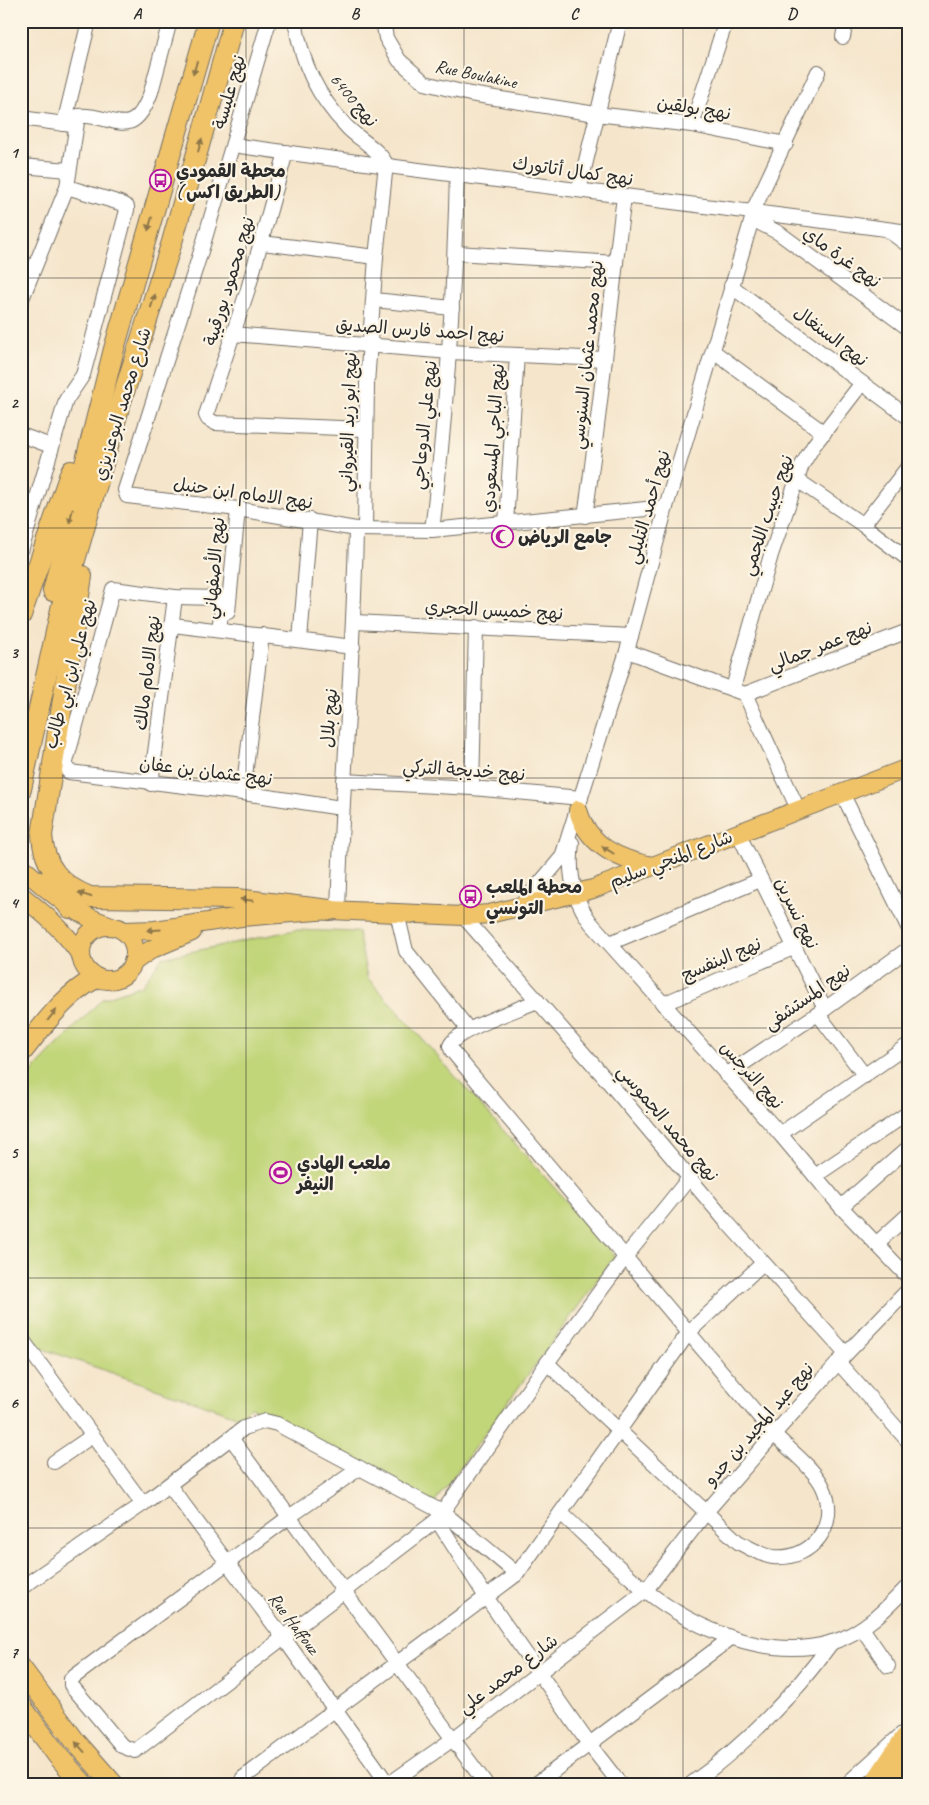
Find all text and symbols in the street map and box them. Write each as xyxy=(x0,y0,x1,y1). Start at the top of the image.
text: A xyxy=(133,4,143,24)
text: B xyxy=(351,4,361,24)
text: C xyxy=(570,4,580,24)
text: D xyxy=(787,4,798,24)
street label: نهج عليسة xyxy=(208,52,251,132)
street label: Rue Boulakine xyxy=(433,55,520,94)
one-way arrow xyxy=(191,61,199,76)
street label: نهج 6400 xyxy=(324,69,383,132)
street label: نهج بولقين xyxy=(655,91,733,126)
one-way arrow xyxy=(197,138,205,153)
text: 1 xyxy=(10,143,19,163)
street label: نهج كمال أتاتورك xyxy=(511,152,635,191)
place label: محطة القمودي ( الطريق اكس) xyxy=(176,160,286,203)
bus stop icon: محطة القمودي ( الطريق اكس) xyxy=(148,169,172,193)
street label: نهج محمود بورقيبة xyxy=(199,214,260,349)
one-way arrow xyxy=(145,217,153,232)
street label: نهج غرة ماي xyxy=(798,221,885,294)
street label: نهج محمد عثمان السنوسي xyxy=(566,259,613,451)
one-way arrow xyxy=(149,293,157,308)
street label: نهج السنغال xyxy=(789,301,873,372)
street label: نهج احمد فارس الصديق xyxy=(335,313,505,348)
street label: شارع محمد البوعزيزي xyxy=(88,325,158,484)
street label: نهج ابو زيد القيرواني xyxy=(335,352,366,493)
street label: نهج علي الدوعاجي xyxy=(406,359,447,491)
street label: نهج الباجي المسعودي xyxy=(477,363,514,514)
text: 2 xyxy=(10,393,19,413)
street label: نهج أحمد التليلي xyxy=(621,448,680,568)
street label: نهج حبيب اللجمي xyxy=(736,452,803,580)
street label: نهج الامام ابن حنبل xyxy=(171,472,314,517)
one-way arrow xyxy=(67,509,75,524)
street label: نهج الأصفهاني xyxy=(198,516,234,621)
mosque icon: جامع الرياض xyxy=(490,525,514,549)
place label: جامع الرياض xyxy=(518,526,612,550)
street label: نهج خميس الحجري xyxy=(424,595,564,627)
street label: نهج علي ابن ابي طالب xyxy=(39,597,105,753)
street label: نهج الامام مالك xyxy=(129,614,168,732)
street label: نهج عمر جمالي xyxy=(765,616,877,681)
text: 3 xyxy=(10,643,19,663)
street label: نهج بلال xyxy=(316,688,343,749)
street label: نهج عثمان بن عفان xyxy=(138,752,274,791)
street label: نهج خديجة التركي xyxy=(402,755,526,790)
street label: شارع المنجي سليم xyxy=(606,825,738,897)
one-way arrow xyxy=(602,846,615,855)
street label: نهج نسرين xyxy=(769,873,824,953)
place label: محطة الملعب التونسي xyxy=(486,876,582,924)
bus stop icon: محطة الملعب التونسي xyxy=(458,885,482,909)
one-way arrow xyxy=(77,890,92,898)
text: 4 xyxy=(10,893,19,913)
one-way arrow xyxy=(239,896,255,904)
one-way arrow xyxy=(145,926,161,934)
street label: نهج البنفسج xyxy=(677,932,765,987)
street label: نهج المستشفى xyxy=(759,959,855,1036)
one-way arrow xyxy=(46,1009,57,1022)
street label: نهج النرجس xyxy=(715,1036,788,1114)
street label: نهج محمد الجموسي xyxy=(609,1060,723,1189)
text: 5 xyxy=(11,1143,20,1163)
place label: ملعب الهادي النيفر xyxy=(295,1152,391,1195)
sports icon: ملعب الهادي النيفر xyxy=(269,1161,293,1185)
street label: نهج عبد المجيد بن جدو xyxy=(699,1358,819,1492)
text: 6 xyxy=(10,1393,19,1413)
street label: Rue Haffouz xyxy=(264,1588,326,1660)
street label: شارع محمد علي xyxy=(454,1629,565,1723)
text: 7 xyxy=(10,1643,19,1663)
one-way arrow xyxy=(74,1742,86,1754)

